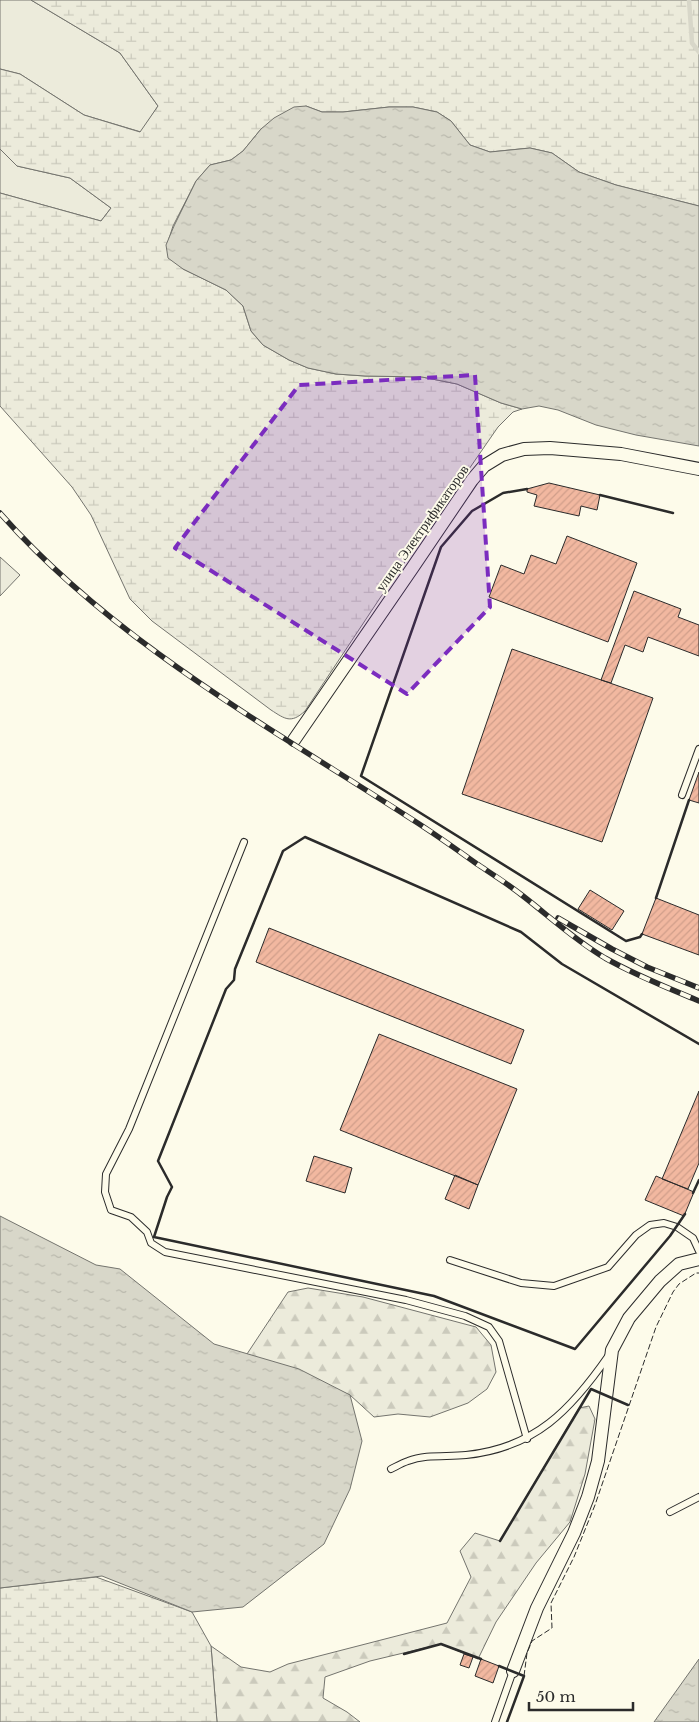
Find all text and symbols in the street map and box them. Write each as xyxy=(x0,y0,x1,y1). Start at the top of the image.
street label: улица Электрификаторов xyxy=(371,461,473,595)
scale bar xyxy=(529,1680,633,1712)
text: 50 m xyxy=(536,1687,576,1706)

